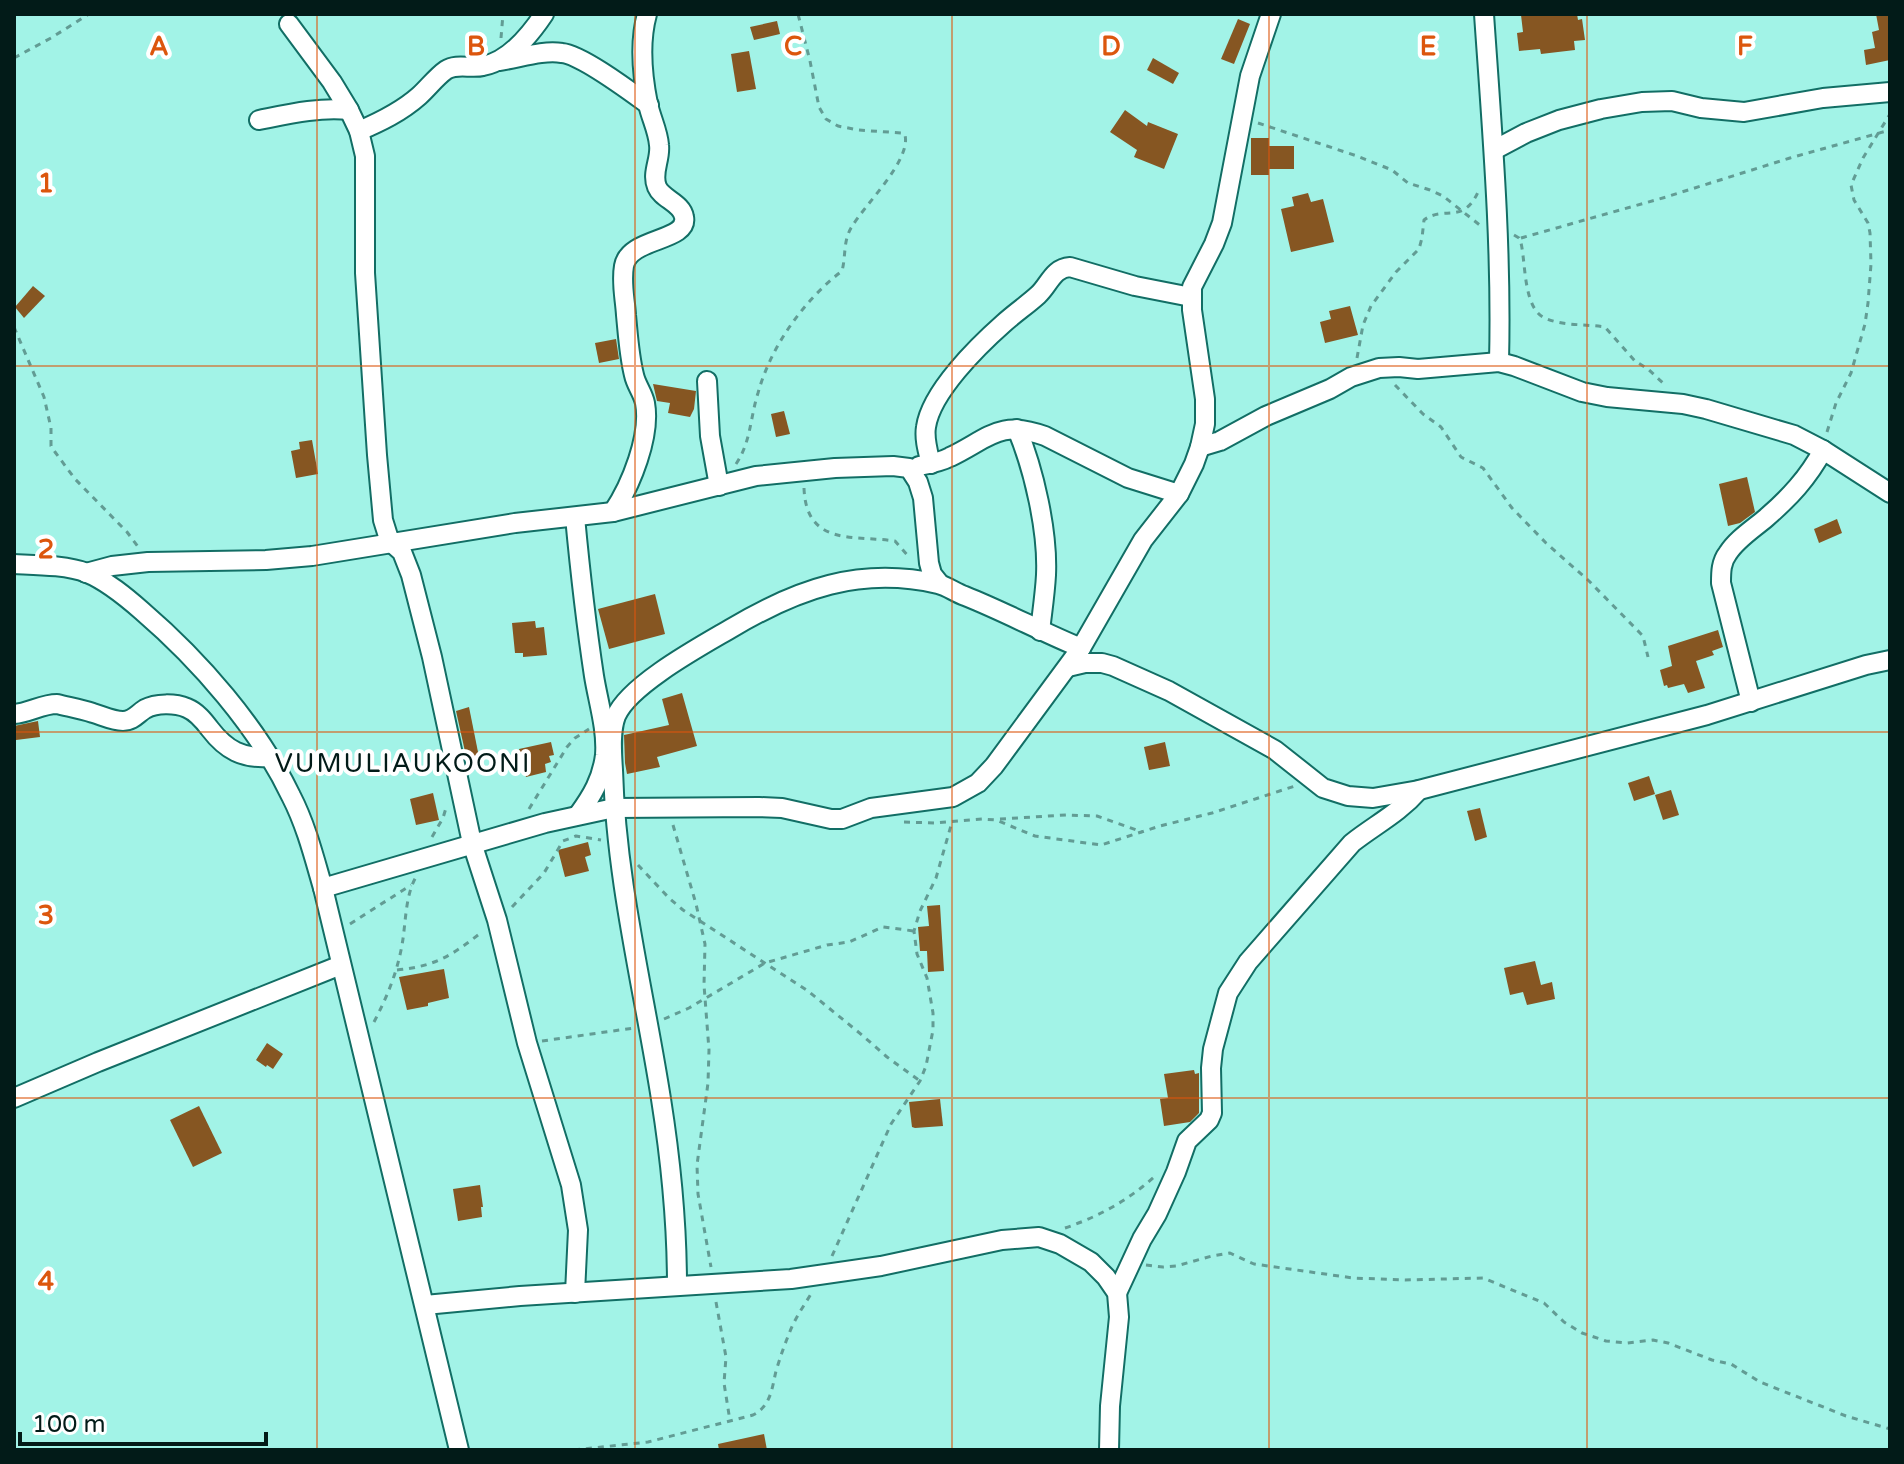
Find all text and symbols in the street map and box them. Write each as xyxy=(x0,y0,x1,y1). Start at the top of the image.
text: A xyxy=(149,31,169,62)
text: B xyxy=(467,31,485,62)
text: C xyxy=(784,31,802,62)
text: D xyxy=(1101,31,1121,62)
text: E xyxy=(1420,31,1436,62)
text: F xyxy=(1737,31,1753,62)
text: 1 xyxy=(38,168,54,199)
text: 2 xyxy=(38,534,54,565)
district label: VUMULIAUKOONI xyxy=(275,748,531,779)
text: 3 xyxy=(38,900,54,931)
text: 4 xyxy=(38,1266,54,1297)
scale bar xyxy=(20,1396,266,1446)
text: 100 m xyxy=(32,1410,106,1439)

